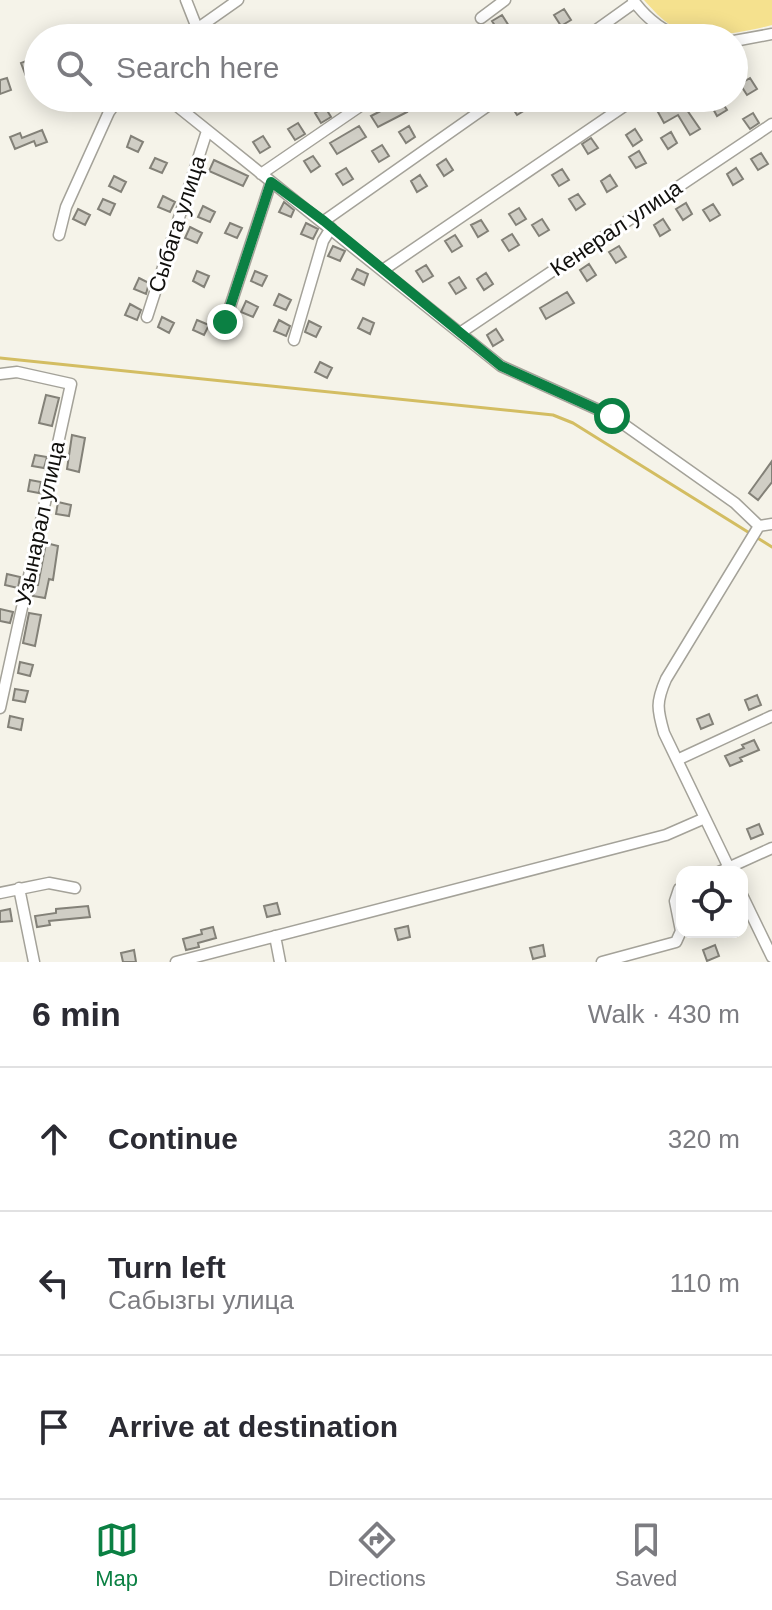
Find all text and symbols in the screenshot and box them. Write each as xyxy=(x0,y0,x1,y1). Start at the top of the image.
search box xyxy=(24,24,748,112)
icon: search xyxy=(52,46,96,90)
text: Search here xyxy=(116,51,279,84)
street label: Сыбага улица xyxy=(143,152,211,296)
street label: Кенерал улица xyxy=(545,174,687,281)
route end xyxy=(207,304,243,340)
route start xyxy=(594,398,630,434)
street label: Узынарал улица xyxy=(10,438,70,607)
map controls xyxy=(676,866,748,938)
button: locate xyxy=(676,866,748,938)
text: 6 min xyxy=(32,995,121,1033)
text: Walk · 430 m xyxy=(588,999,740,1029)
icon: ahead xyxy=(32,1117,76,1161)
text: Continue xyxy=(108,1122,238,1155)
text: 320 m xyxy=(668,1124,740,1154)
text: Turn left xyxy=(108,1251,226,1284)
icon: left xyxy=(32,1261,76,1305)
text: 110 m xyxy=(670,1268,740,1298)
text: Сабызгы улица xyxy=(108,1285,294,1315)
icon: arrive xyxy=(32,1405,76,1449)
text: Arrive at destination xyxy=(108,1410,398,1443)
tab: Map xyxy=(95,1518,139,1592)
tab: Directions xyxy=(328,1518,426,1592)
tab: Saved xyxy=(615,1518,677,1592)

